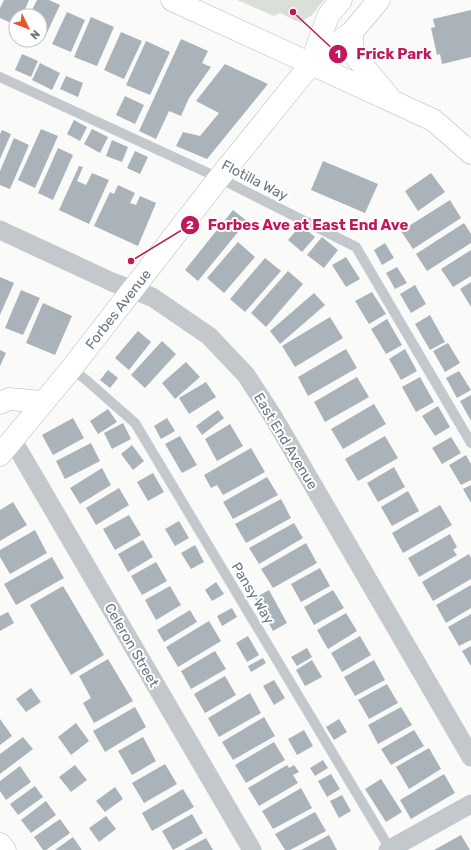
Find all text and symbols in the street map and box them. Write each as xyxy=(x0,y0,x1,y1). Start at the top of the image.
north arrow xyxy=(8,8,48,48)
text: N xyxy=(27,27,42,42)
callout: Frick Park xyxy=(328,40,440,67)
text: Frick Park xyxy=(356,45,432,63)
text: 1 xyxy=(335,47,341,61)
street label: Flotilla Way xyxy=(219,156,291,205)
callout: Forbes Ave at East End Ave xyxy=(180,211,417,238)
text: Forbes Ave at East End Ave xyxy=(208,216,408,234)
text: 2 xyxy=(186,218,194,232)
street label: Forbes Avenue xyxy=(82,266,155,353)
street label: East End Avenue xyxy=(250,390,321,493)
street label: Pansy Way xyxy=(228,559,278,627)
street label: Celeron Street xyxy=(101,600,163,691)

